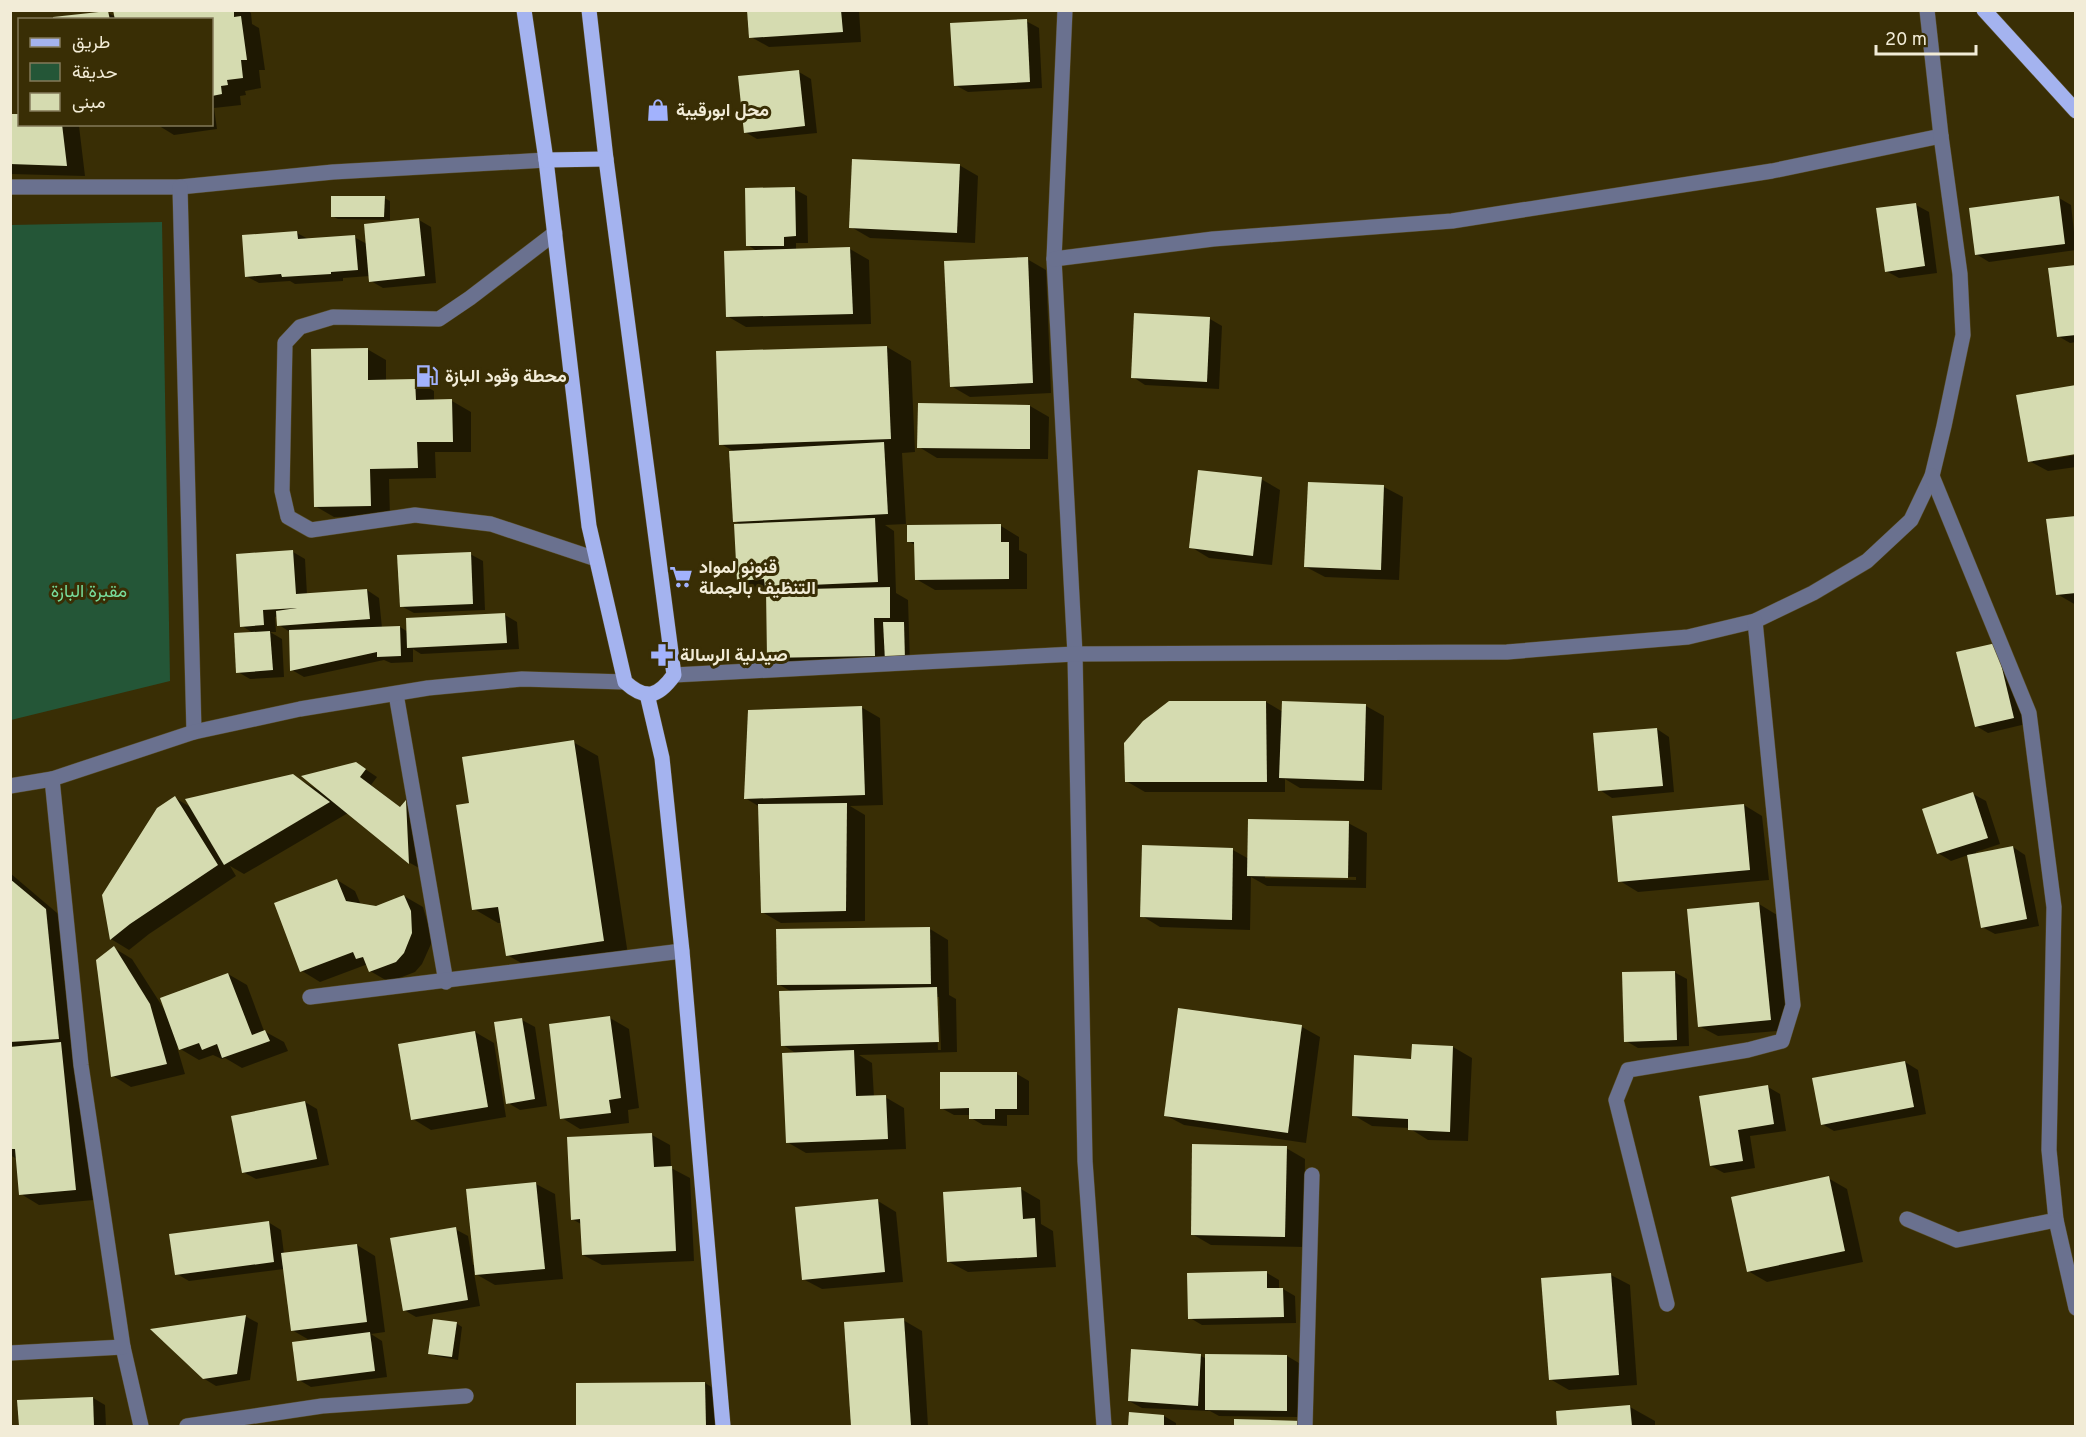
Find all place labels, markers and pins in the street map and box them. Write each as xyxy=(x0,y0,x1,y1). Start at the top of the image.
shop icon: محل ابورقيبة xyxy=(645,97,671,123)
place label: محل ابورقيبة xyxy=(676,100,769,123)
fuel station icon: محطة وقود البازة xyxy=(414,363,440,389)
place label: محطة وقود البازة xyxy=(445,366,567,389)
place label: قنونو لمواد التنظيف بالجملة xyxy=(699,557,816,601)
supermarket icon: قنونو لمواد التنظيف بالجملة xyxy=(668,564,694,590)
pharmacy icon: صيدلية الرسالة xyxy=(649,642,675,668)
place label: صيدلية الرسالة xyxy=(680,645,788,668)

